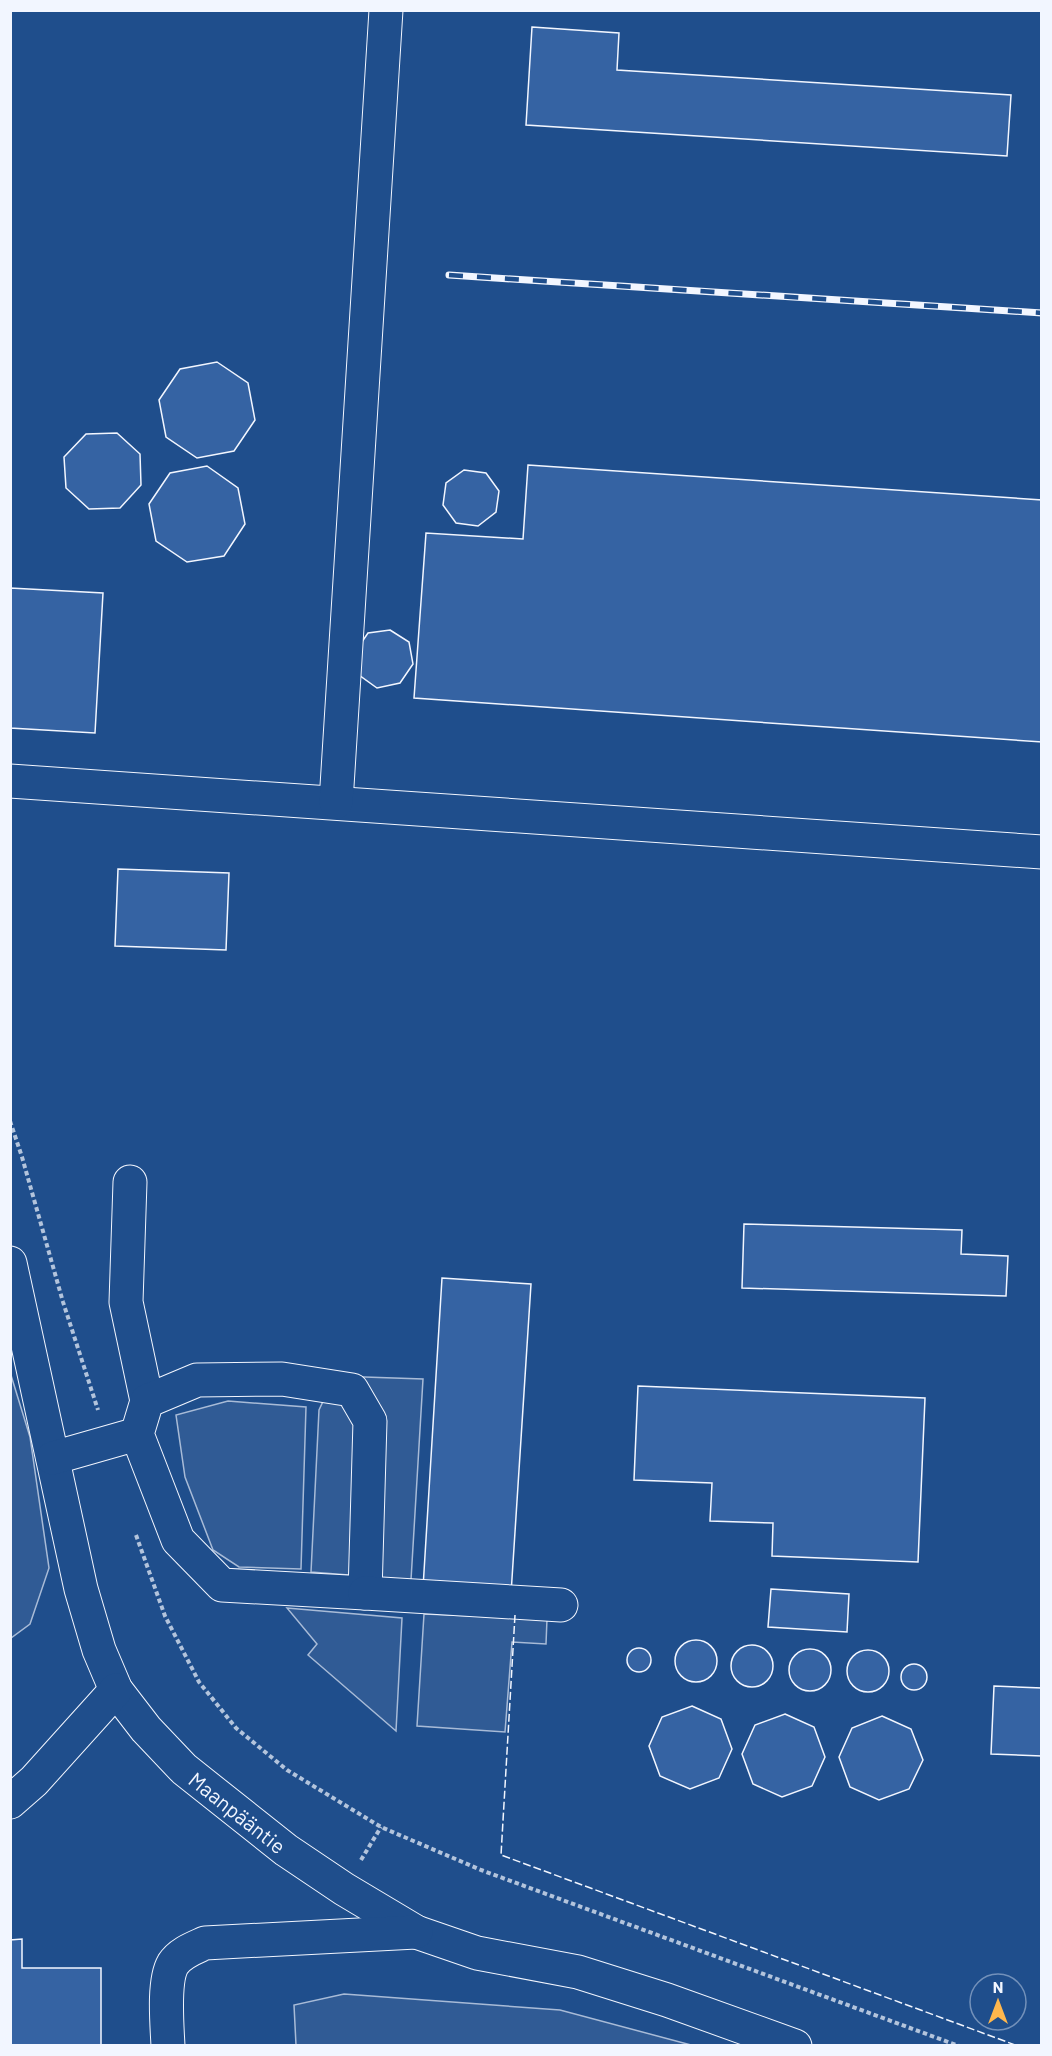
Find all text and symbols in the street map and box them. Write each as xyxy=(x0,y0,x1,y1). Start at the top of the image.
street label: Maanpääntie xyxy=(185,1766,291,1858)
north arrow xyxy=(968,1972,1028,2032)
text: N xyxy=(993,1977,1003,1996)

